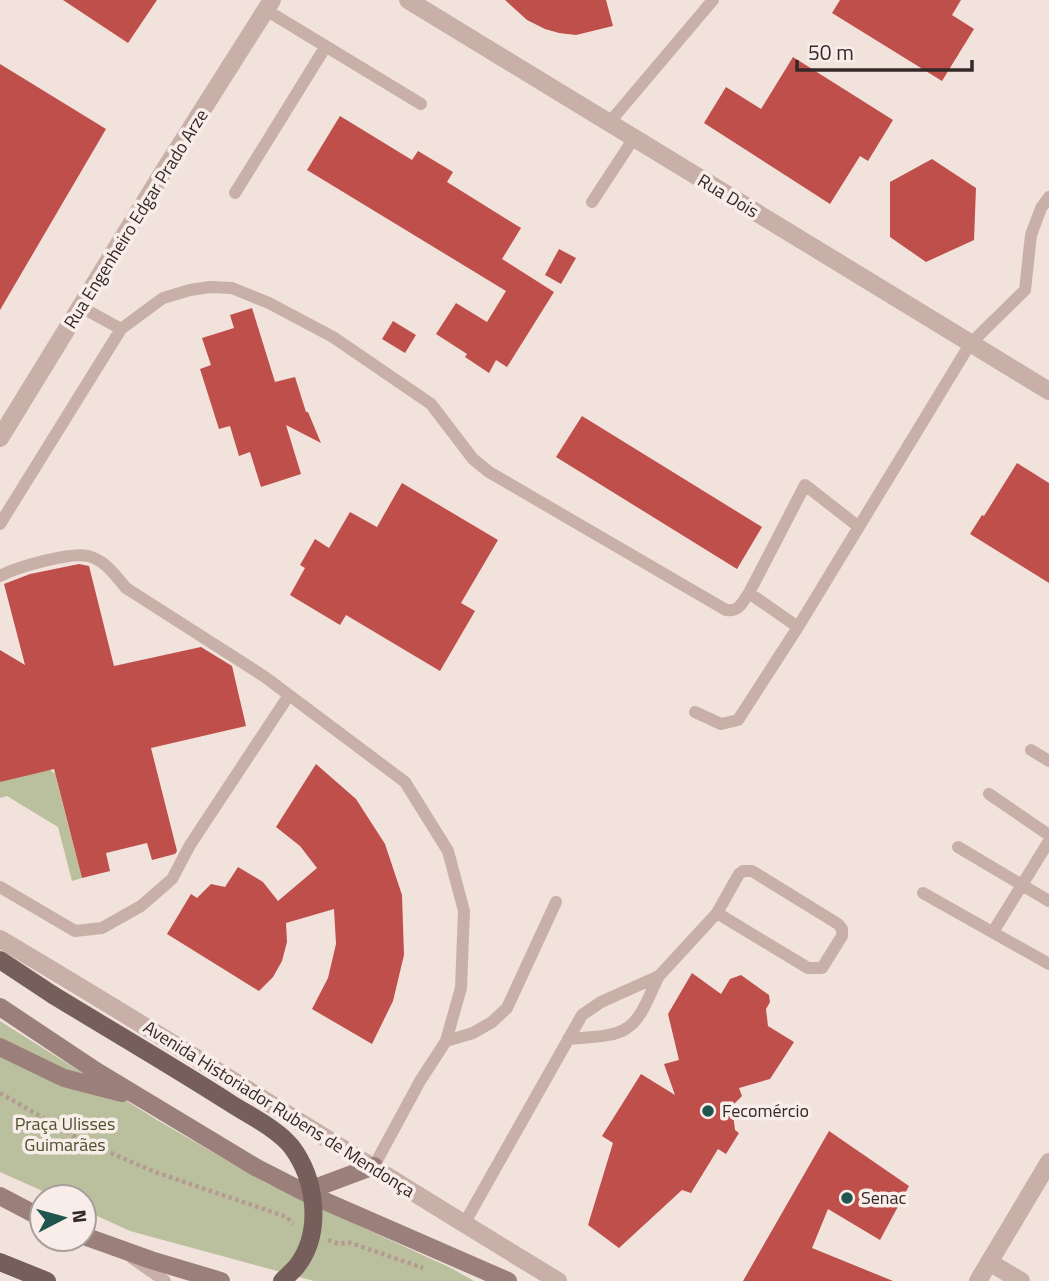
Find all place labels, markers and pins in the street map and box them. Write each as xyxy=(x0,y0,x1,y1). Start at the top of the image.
place label: Fecomércio xyxy=(722,1097,809,1124)
marker: Fecomércio xyxy=(700,1103,716,1119)
place label: Senac xyxy=(861,1184,907,1211)
marker: Senac xyxy=(839,1190,855,1206)

